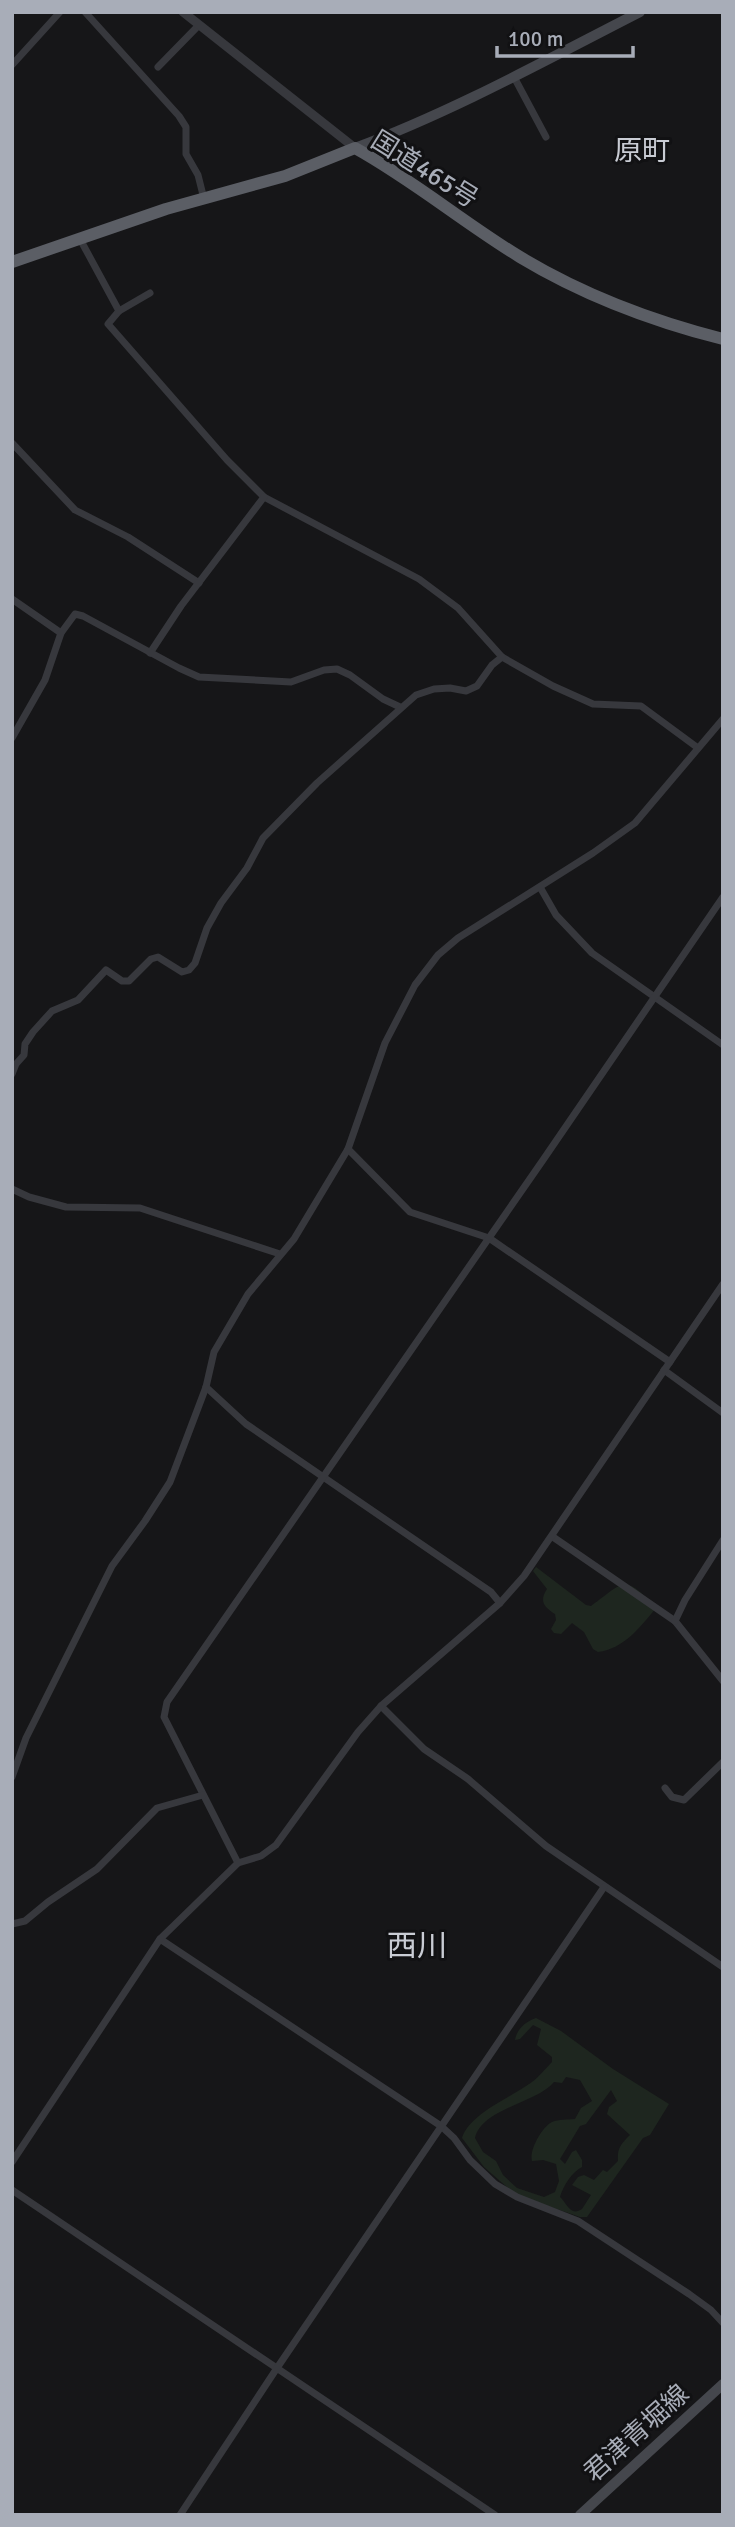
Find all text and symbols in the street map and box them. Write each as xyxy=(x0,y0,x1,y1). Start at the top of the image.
scale bar xyxy=(497,14,634,58)
text: 100 m xyxy=(508,26,563,52)
street label: 国道465号 xyxy=(365,124,484,215)
district label: 原町 xyxy=(614,134,670,168)
district label: 西川 xyxy=(387,1928,447,1965)
street label: 君津青堀線 xyxy=(578,2378,696,2489)

